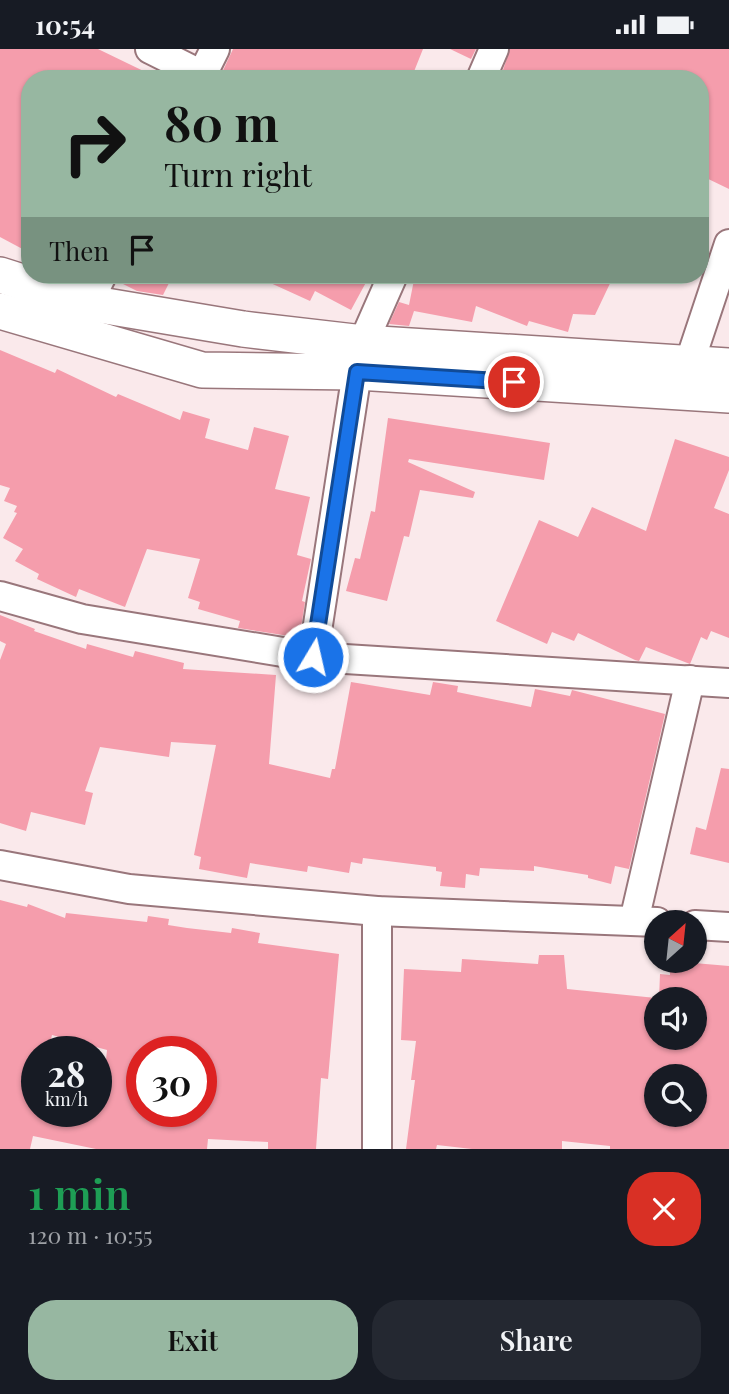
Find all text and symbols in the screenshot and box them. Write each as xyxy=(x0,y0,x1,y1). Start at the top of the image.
text: 10:54 xyxy=(35,7,95,42)
text: 80 m xyxy=(164,89,279,154)
icon: right xyxy=(49,98,140,189)
text: Turn right xyxy=(164,152,312,195)
icon: arrive xyxy=(123,231,161,269)
text: Then xyxy=(49,233,109,268)
pin xyxy=(484,352,544,412)
icon: arrive xyxy=(495,363,533,401)
position arrow xyxy=(276,620,350,694)
north arrow xyxy=(644,910,707,973)
map controls xyxy=(644,910,707,1127)
button: sound xyxy=(644,987,707,1050)
speed limit sign: 30 xyxy=(126,1036,217,1127)
text: 28 xyxy=(48,1049,85,1096)
button: search xyxy=(644,1064,707,1127)
text: km/h xyxy=(45,1087,88,1111)
text: 1 min xyxy=(28,1165,130,1221)
button: close xyxy=(627,1172,701,1246)
text: 120 m · 10:55 xyxy=(28,1219,153,1250)
button: Exit xyxy=(28,1300,358,1380)
button: Share xyxy=(372,1300,701,1380)

